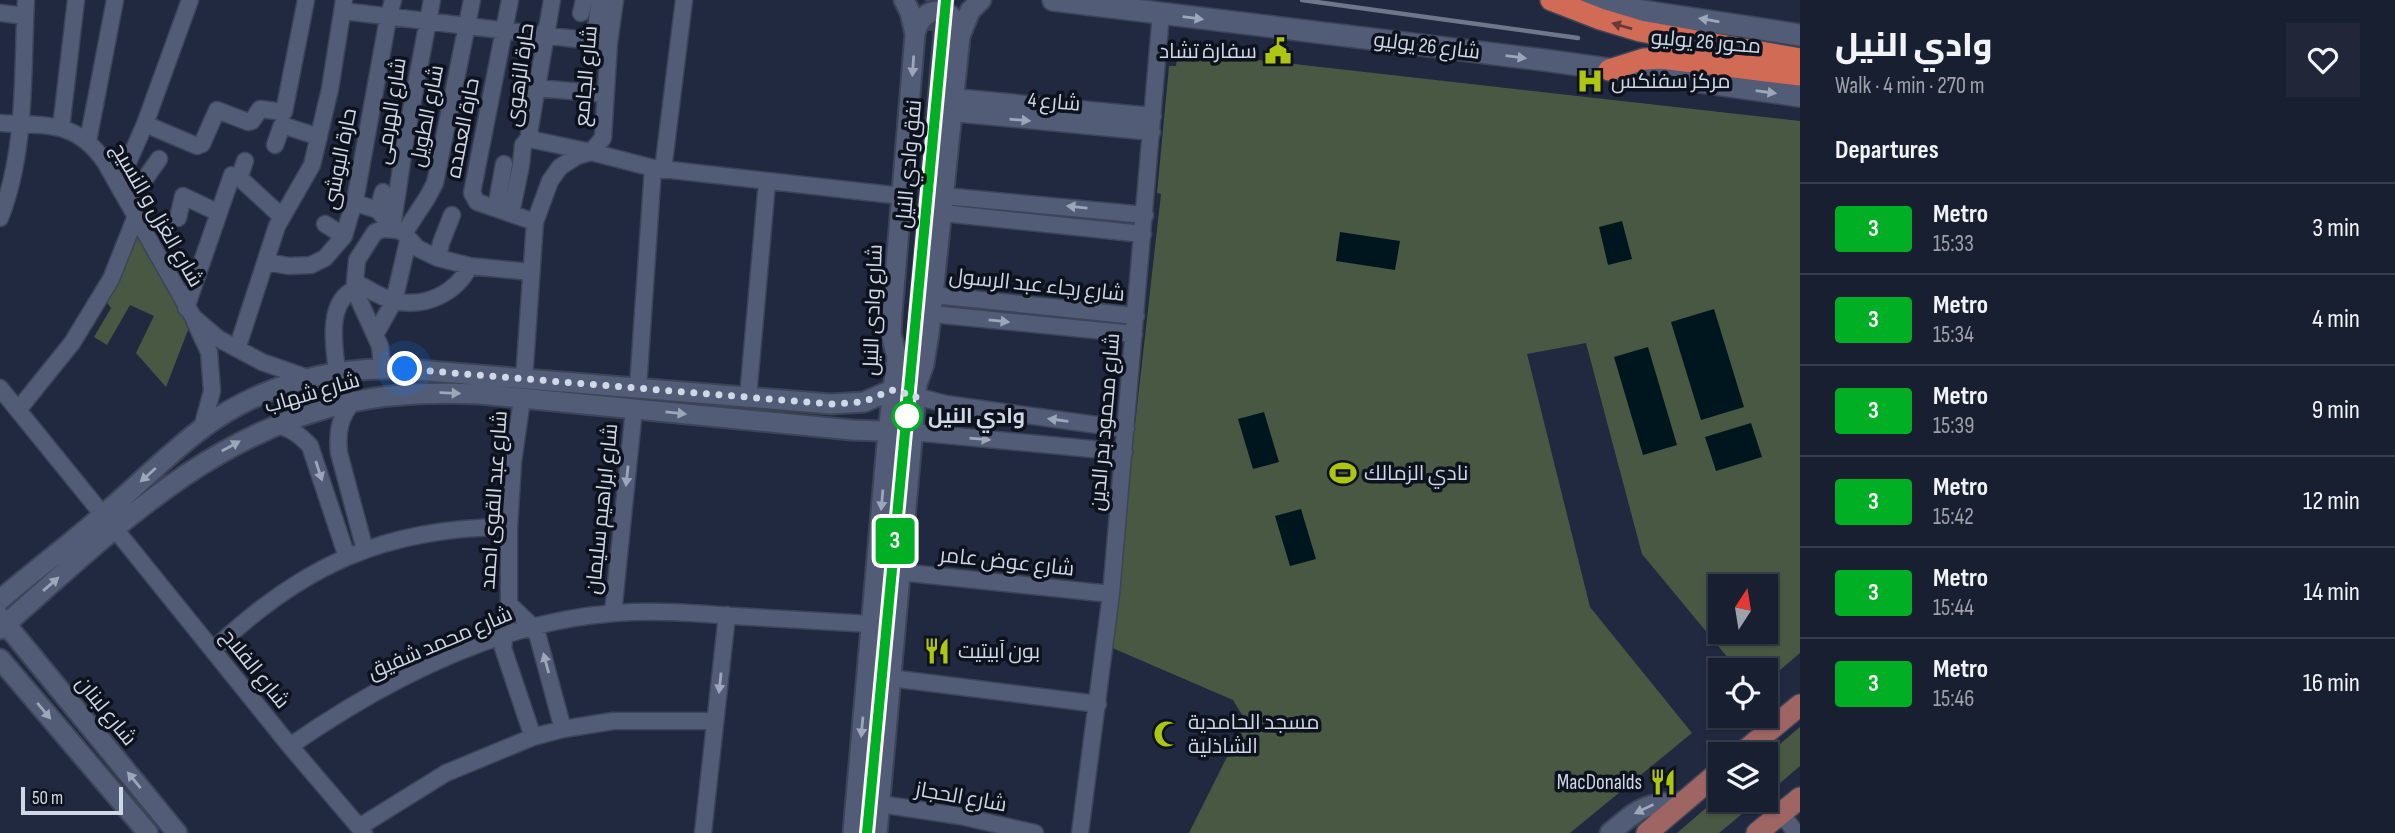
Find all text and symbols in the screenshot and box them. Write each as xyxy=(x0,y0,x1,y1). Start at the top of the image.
one-way arrow xyxy=(1182,12,1204,23)
one-way arrow xyxy=(1697,14,1719,25)
one-way arrow xyxy=(1611,20,1632,30)
street label: حارة الزهوى xyxy=(500,22,540,128)
button: heart xyxy=(2286,23,2360,97)
street label: شارع الجامع xyxy=(569,25,604,128)
street label: محور 26 يوليو xyxy=(1650,25,1762,59)
text: وادي النيل xyxy=(1835,26,1993,66)
street label: شارع 26 يوليو xyxy=(1372,27,1482,66)
public building icon: سفارة تشاد xyxy=(1263,36,1293,66)
place label: سفارة تشاد xyxy=(1159,39,1257,64)
one-way arrow xyxy=(1506,51,1528,62)
one-way arrow xyxy=(907,55,918,77)
street label: شارع الهرمى xyxy=(370,56,413,166)
street label: شارع الطويل xyxy=(405,63,450,169)
hospital icon: مركز سفنكس xyxy=(1575,66,1605,96)
place label: مركز سفنكس xyxy=(1611,69,1731,94)
text: Walk · 4 min · 270 m xyxy=(1835,72,1985,100)
street label: حارة العمده xyxy=(441,76,485,180)
one-way arrow xyxy=(1755,86,1777,97)
street label: شارع 4 xyxy=(1027,87,1081,118)
street label: نفق وادي النيل xyxy=(891,99,930,230)
street label: حارة البوشى xyxy=(318,106,362,212)
one-way arrow xyxy=(1009,115,1031,126)
text: Departures xyxy=(1835,135,1939,166)
street label: شارع الغزل و النسيج xyxy=(105,139,208,292)
text: Metro xyxy=(1933,199,1988,230)
one-way arrow xyxy=(1066,201,1088,212)
text: 3 min xyxy=(2312,213,2360,244)
text: 3 xyxy=(1868,214,1879,243)
text: 15:33 xyxy=(1933,230,1974,258)
street label: شارع وادى النيل xyxy=(858,244,889,376)
street label: شارع رجاء عبد الرسول xyxy=(948,263,1126,308)
text: Metro xyxy=(1933,290,1988,321)
text: 4 min xyxy=(2312,304,2360,335)
text: 3 xyxy=(1868,305,1879,334)
one-way arrow xyxy=(989,315,1011,326)
text: 15:34 xyxy=(1933,321,1974,349)
street label: شارع محمود بدر الدين xyxy=(1085,332,1126,512)
your location xyxy=(387,351,422,386)
street label: شارع شهاب xyxy=(261,367,363,419)
text: Metro xyxy=(1933,381,1988,412)
one-way arrow xyxy=(439,387,461,398)
text: 9 min xyxy=(2312,395,2360,426)
text: 3 xyxy=(1868,396,1879,425)
marker: وادي النيل xyxy=(892,401,922,431)
place label: وادي النيل xyxy=(928,404,1025,433)
one-way arrow xyxy=(665,408,687,419)
street label: شارع عبد القوى احمد xyxy=(475,410,514,590)
text: 15:39 xyxy=(1933,412,1974,440)
one-way arrow xyxy=(1047,414,1069,425)
street label: شارع ابراهيم سليمان xyxy=(581,422,624,596)
one-way arrow xyxy=(970,434,992,445)
one-way arrow xyxy=(221,440,241,452)
sports icon: نادي الزمالك xyxy=(1328,458,1358,488)
one-way arrow xyxy=(314,460,325,481)
place label: نادي الزمالك xyxy=(1364,461,1468,489)
one-way arrow xyxy=(621,466,632,488)
one-way arrow xyxy=(139,467,157,483)
text: Metro xyxy=(1933,472,1988,503)
text: 12 min xyxy=(2303,486,2360,517)
text: 3 xyxy=(1868,487,1879,516)
one-way arrow xyxy=(876,489,887,511)
text: 15:42 xyxy=(1933,503,1974,531)
line badge: 3 xyxy=(872,518,918,564)
text: 3 xyxy=(890,526,900,555)
street label: شارع عوض عامر xyxy=(937,542,1076,583)
text: Metro xyxy=(1933,563,1988,594)
north arrow xyxy=(1708,574,1778,644)
map controls xyxy=(1708,574,1778,812)
one-way arrow xyxy=(43,577,60,592)
text: 14 min xyxy=(2303,577,2360,608)
text: 3 xyxy=(1868,578,1879,607)
text: 15:44 xyxy=(1933,594,1974,622)
street label: شارع محمد شفيق xyxy=(364,601,516,686)
street label: شارع الفلاح xyxy=(215,624,295,714)
restaurant icon: بون آبيتيت xyxy=(922,636,952,666)
place label: بون آبيتيت xyxy=(958,639,1040,664)
one-way arrow xyxy=(540,652,550,673)
text: Metro xyxy=(1933,654,1988,685)
button: locate xyxy=(1708,658,1778,728)
text: 16 min xyxy=(2303,668,2360,699)
text: 3 xyxy=(1868,669,1879,698)
street label: شارع لبنان xyxy=(70,671,142,751)
one-way arrow xyxy=(714,672,725,694)
text: 15:46 xyxy=(1933,685,1974,713)
one-way arrow xyxy=(36,702,52,720)
place label: مسجد الحامدية الشاذلية xyxy=(1188,710,1320,759)
one-way arrow xyxy=(856,716,867,738)
mosque icon: مسجد الحامدية الشاذلية xyxy=(1152,719,1182,749)
button: layers xyxy=(1708,742,1778,812)
restaurant icon: MacDonalds xyxy=(1648,767,1678,797)
place label: MacDonalds xyxy=(1557,770,1642,795)
one-way arrow xyxy=(127,772,142,789)
street label: شارع الحجاز xyxy=(912,776,1009,818)
scale bar xyxy=(21,784,122,816)
text: 50 m xyxy=(32,787,63,810)
one-way arrow xyxy=(1634,803,1654,815)

